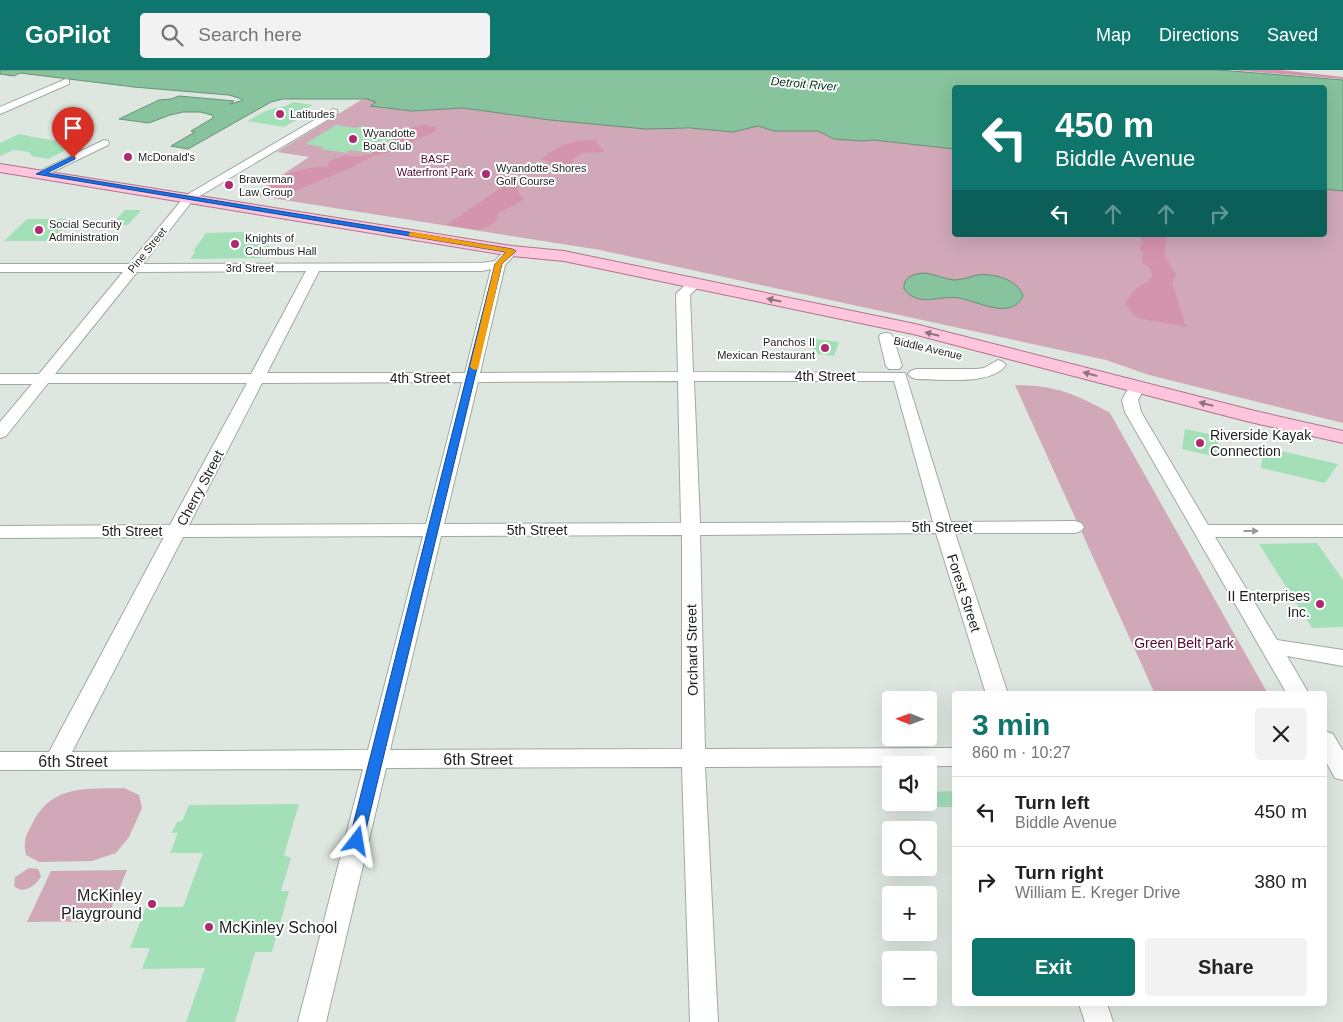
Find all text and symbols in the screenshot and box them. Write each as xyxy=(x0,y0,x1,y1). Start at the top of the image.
search box xyxy=(140,13,490,58)
text: GoPilot xyxy=(25,21,110,48)
icon: search xyxy=(158,21,186,49)
text: Search here xyxy=(198,24,302,45)
text: Map xyxy=(1096,25,1131,45)
text: Directions xyxy=(1159,25,1239,45)
text: Saved xyxy=(1267,25,1318,45)
water label: Detroit River xyxy=(770,74,839,94)
icon: left xyxy=(972,105,1037,170)
text: 450 m xyxy=(1055,105,1154,144)
pin xyxy=(52,107,94,158)
marker: Latitudes xyxy=(274,108,286,120)
place label: Latitudes xyxy=(290,108,335,120)
icon: arrive xyxy=(59,114,87,142)
place label: Wyandotte Boat Club xyxy=(363,127,416,152)
marker: Wyandotte Boat Club xyxy=(347,133,359,145)
text: Biddle Avenue xyxy=(1055,146,1195,171)
marker: McDonald's xyxy=(122,151,134,163)
place label: McDonald's xyxy=(138,151,196,163)
park label: BASF Waterfront Park xyxy=(397,153,474,178)
place label: Wyandotte Shores Golf Course xyxy=(496,162,587,187)
marker: Wyandotte Shores Golf Course xyxy=(480,168,492,180)
place label: Braverman Law Group xyxy=(239,173,293,198)
marker: Braverman Law Group xyxy=(223,179,235,191)
icon: left xyxy=(1046,200,1074,228)
icon: ahead xyxy=(1099,200,1127,228)
icon: ahead xyxy=(1152,200,1180,228)
icon: right xyxy=(1205,200,1233,228)
place label: Social Security Administration xyxy=(49,218,122,243)
marker: Social Security Administration xyxy=(33,224,45,236)
street label: Pine Street xyxy=(125,225,169,275)
place label: Knights of Columbus Hall xyxy=(245,232,317,257)
marker: Knights of Columbus Hall xyxy=(229,238,241,250)
street label: 3rd Street xyxy=(226,262,274,274)
one-way arrow xyxy=(765,295,781,303)
one-way arrow xyxy=(925,330,940,338)
street label: Biddle Avenue xyxy=(892,334,964,362)
place label: Panchos II Mexican Restaurant xyxy=(717,336,815,361)
marker: Panchos II Mexican Restaurant xyxy=(819,342,831,354)
street label: 4th Street xyxy=(795,368,855,384)
one-way arrow xyxy=(1082,369,1097,377)
street label: 4th Street xyxy=(390,370,450,386)
one-way arrow xyxy=(1198,400,1213,408)
place label: Riverside Kayak Connection xyxy=(1210,427,1312,459)
marker: Riverside Kayak Connection xyxy=(1194,437,1206,449)
street label: Cherry Street xyxy=(173,447,227,529)
street label: 5th Street xyxy=(912,519,972,535)
street label: 5th Street xyxy=(507,522,567,538)
street label: 5th Street xyxy=(102,523,162,539)
one-way arrow xyxy=(1243,527,1259,535)
street label: Forest Street xyxy=(944,552,984,634)
place label: II Enterprises Inc. xyxy=(1228,588,1310,620)
marker: II Enterprises Inc. xyxy=(1314,598,1326,610)
street label: Orchard Street xyxy=(683,604,701,696)
park label: Green Belt Park xyxy=(1134,635,1235,651)
north arrow xyxy=(882,691,938,746)
map controls xyxy=(882,691,937,1006)
text: 3 min xyxy=(972,708,1050,741)
button: close xyxy=(1255,708,1307,760)
text: 860 m · 10:27 xyxy=(972,744,1071,761)
street label: 6th Street xyxy=(443,751,513,768)
street label: 6th Street xyxy=(38,753,108,770)
button: sound xyxy=(882,756,937,811)
text: Turn left xyxy=(1015,792,1090,813)
icon: left xyxy=(972,798,1000,826)
text: 450 m xyxy=(1254,801,1307,822)
position arrow xyxy=(330,814,382,866)
text: Biddle Avenue xyxy=(1015,814,1117,831)
button: search xyxy=(882,821,937,876)
text: Turn right xyxy=(1015,862,1103,883)
icon: right xyxy=(972,868,1000,896)
text: 380 m xyxy=(1254,871,1307,892)
text: William E. Kreger Drive xyxy=(1015,884,1180,901)
button: + xyxy=(882,886,937,941)
place label: McKinley Playground xyxy=(61,887,142,922)
marker: McKinley Playground xyxy=(146,898,158,910)
place label: McKinley School xyxy=(219,919,337,936)
marker: McKinley School xyxy=(203,921,215,933)
button: Exit xyxy=(972,938,1135,996)
button: Share xyxy=(1145,938,1307,996)
button: − xyxy=(882,951,937,1006)

